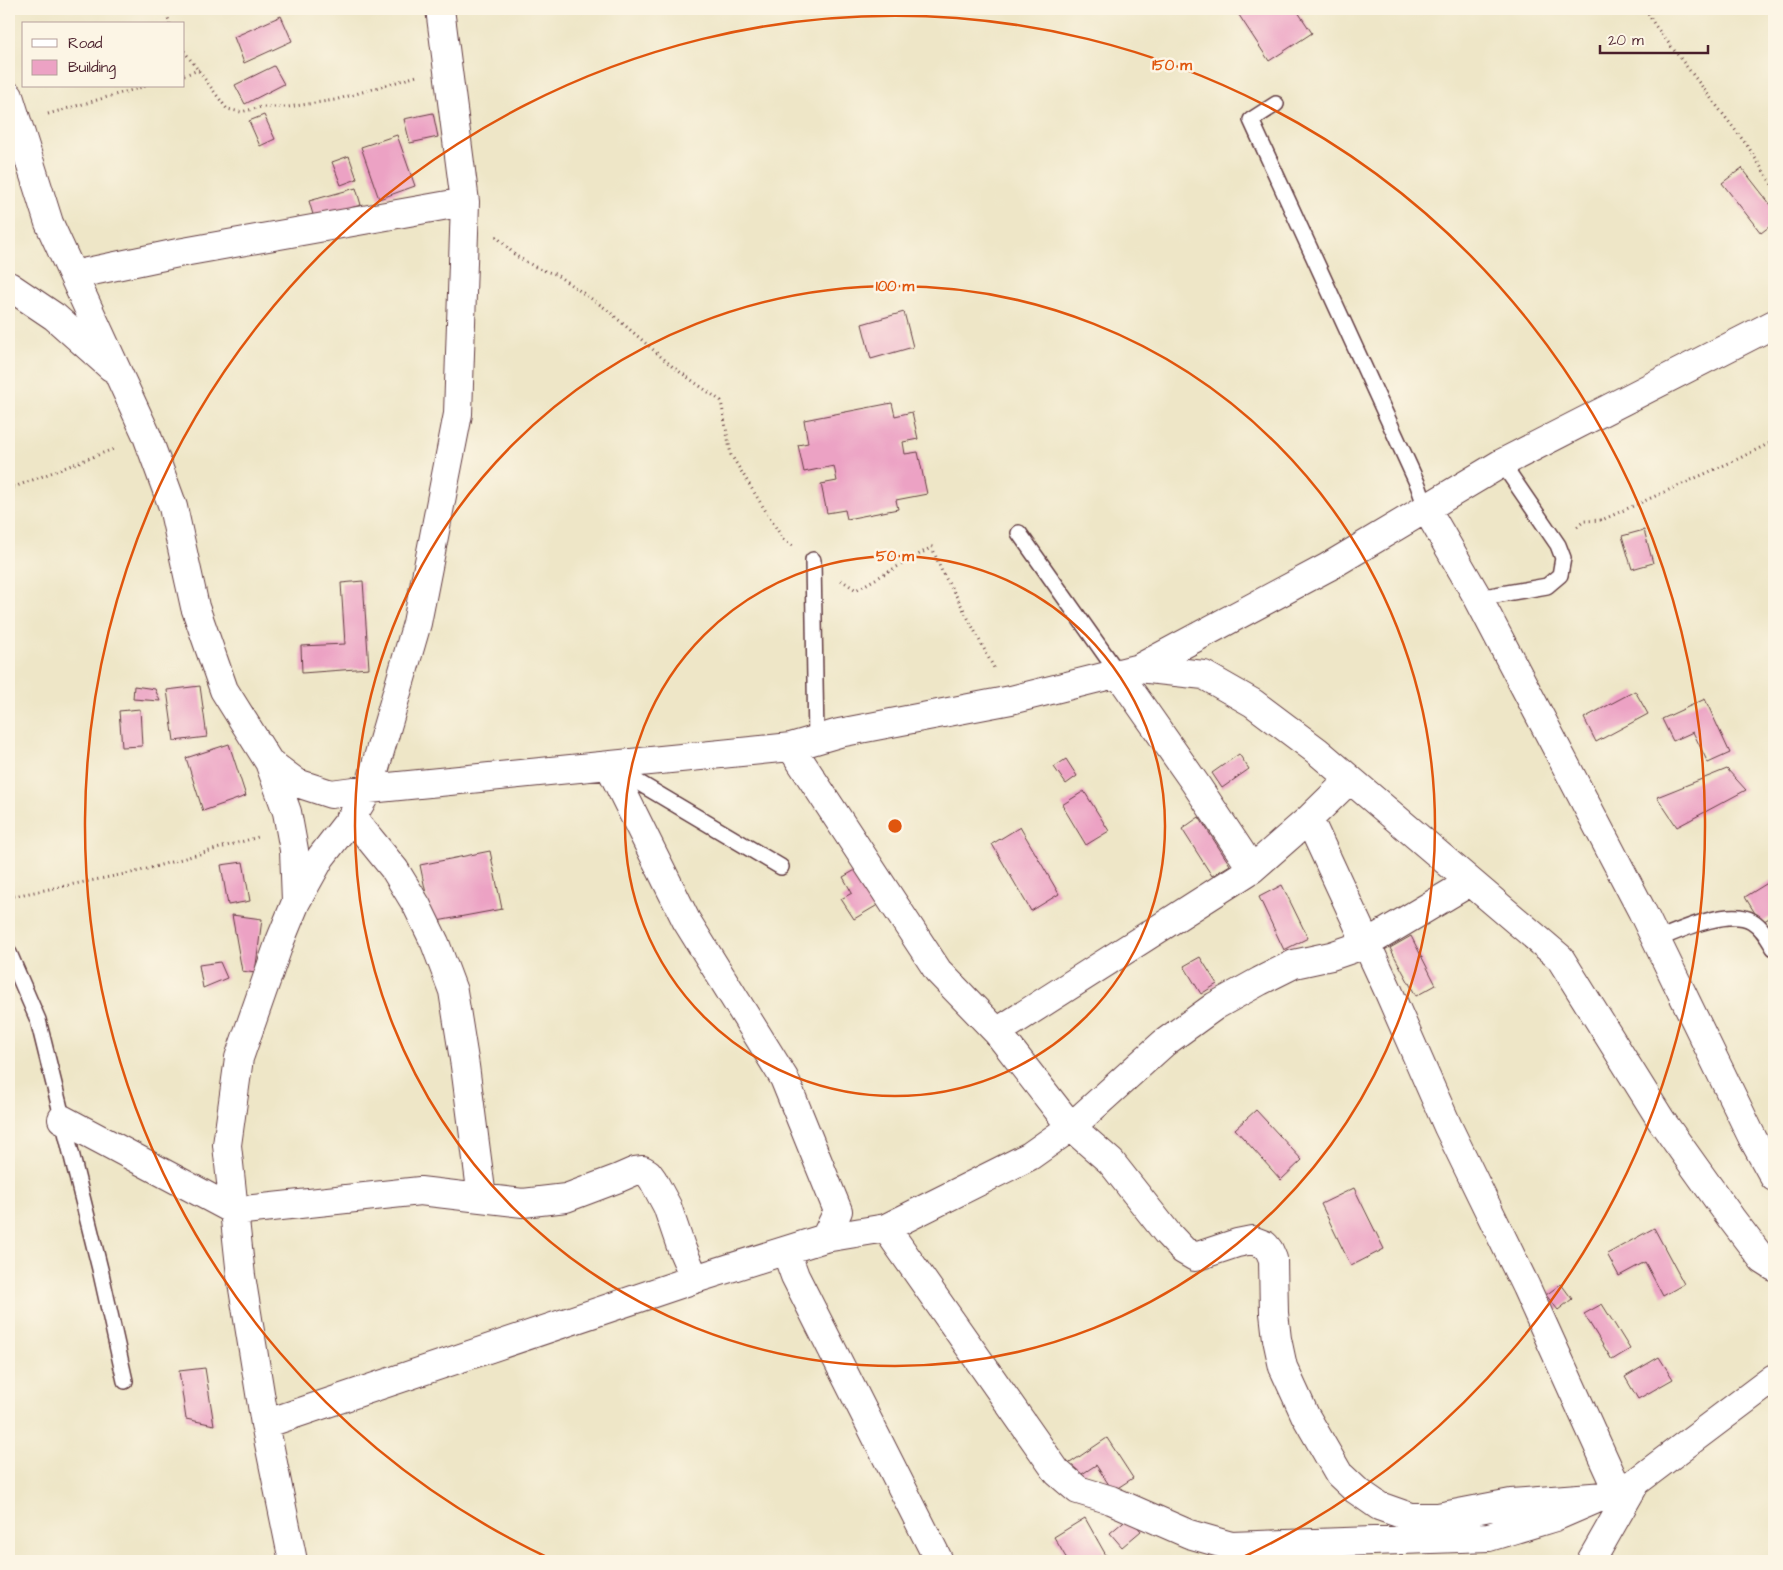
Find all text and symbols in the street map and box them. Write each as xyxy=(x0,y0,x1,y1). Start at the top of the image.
legend xyxy=(22,22,185,88)
scale bar xyxy=(1600,22,1708,54)
text: 20 m xyxy=(1608,30,1644,51)
text: Road xyxy=(68,33,103,54)
text: 150 m xyxy=(1152,55,1192,76)
text: Building xyxy=(68,57,116,79)
text: 100 m xyxy=(876,276,915,297)
text: 50 m xyxy=(876,546,914,567)
centre of rings xyxy=(886,817,904,835)

